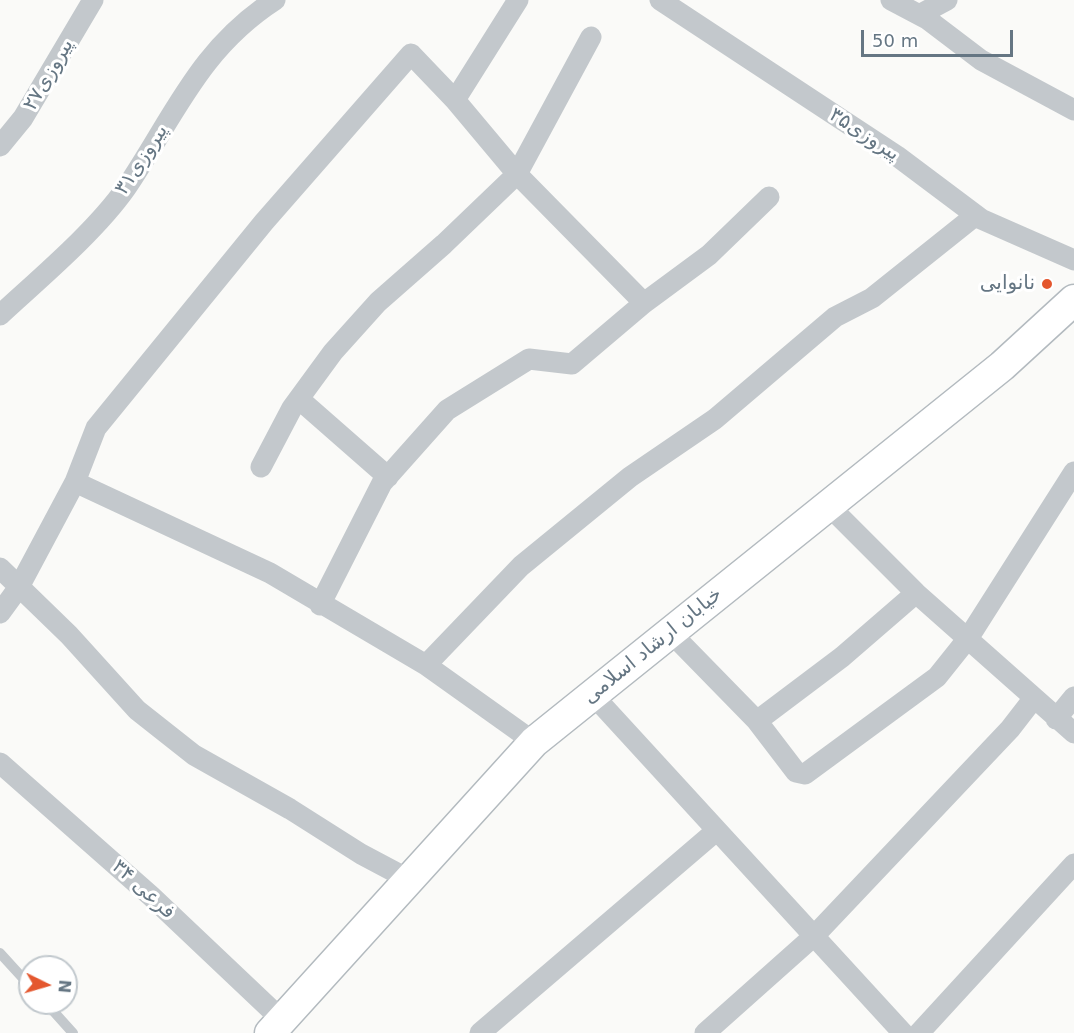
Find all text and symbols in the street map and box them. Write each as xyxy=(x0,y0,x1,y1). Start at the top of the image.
scale bar xyxy=(864,18,1016,56)
text: 50 m xyxy=(872,30,918,51)
street label: پیروزی۲۷ xyxy=(19,35,79,115)
street label: پیروزی۳۵ xyxy=(824,103,904,167)
street label: پیروزی۳۱ xyxy=(110,120,174,200)
place label: نانوایی xyxy=(980,272,1035,296)
marker: نانوایی xyxy=(1040,277,1054,291)
street label: خیابان ارشاد اسلامی xyxy=(579,583,727,709)
street label: فرعی ۳۴ xyxy=(106,855,180,925)
north arrow xyxy=(18,955,78,1015)
text: N xyxy=(54,979,74,994)

